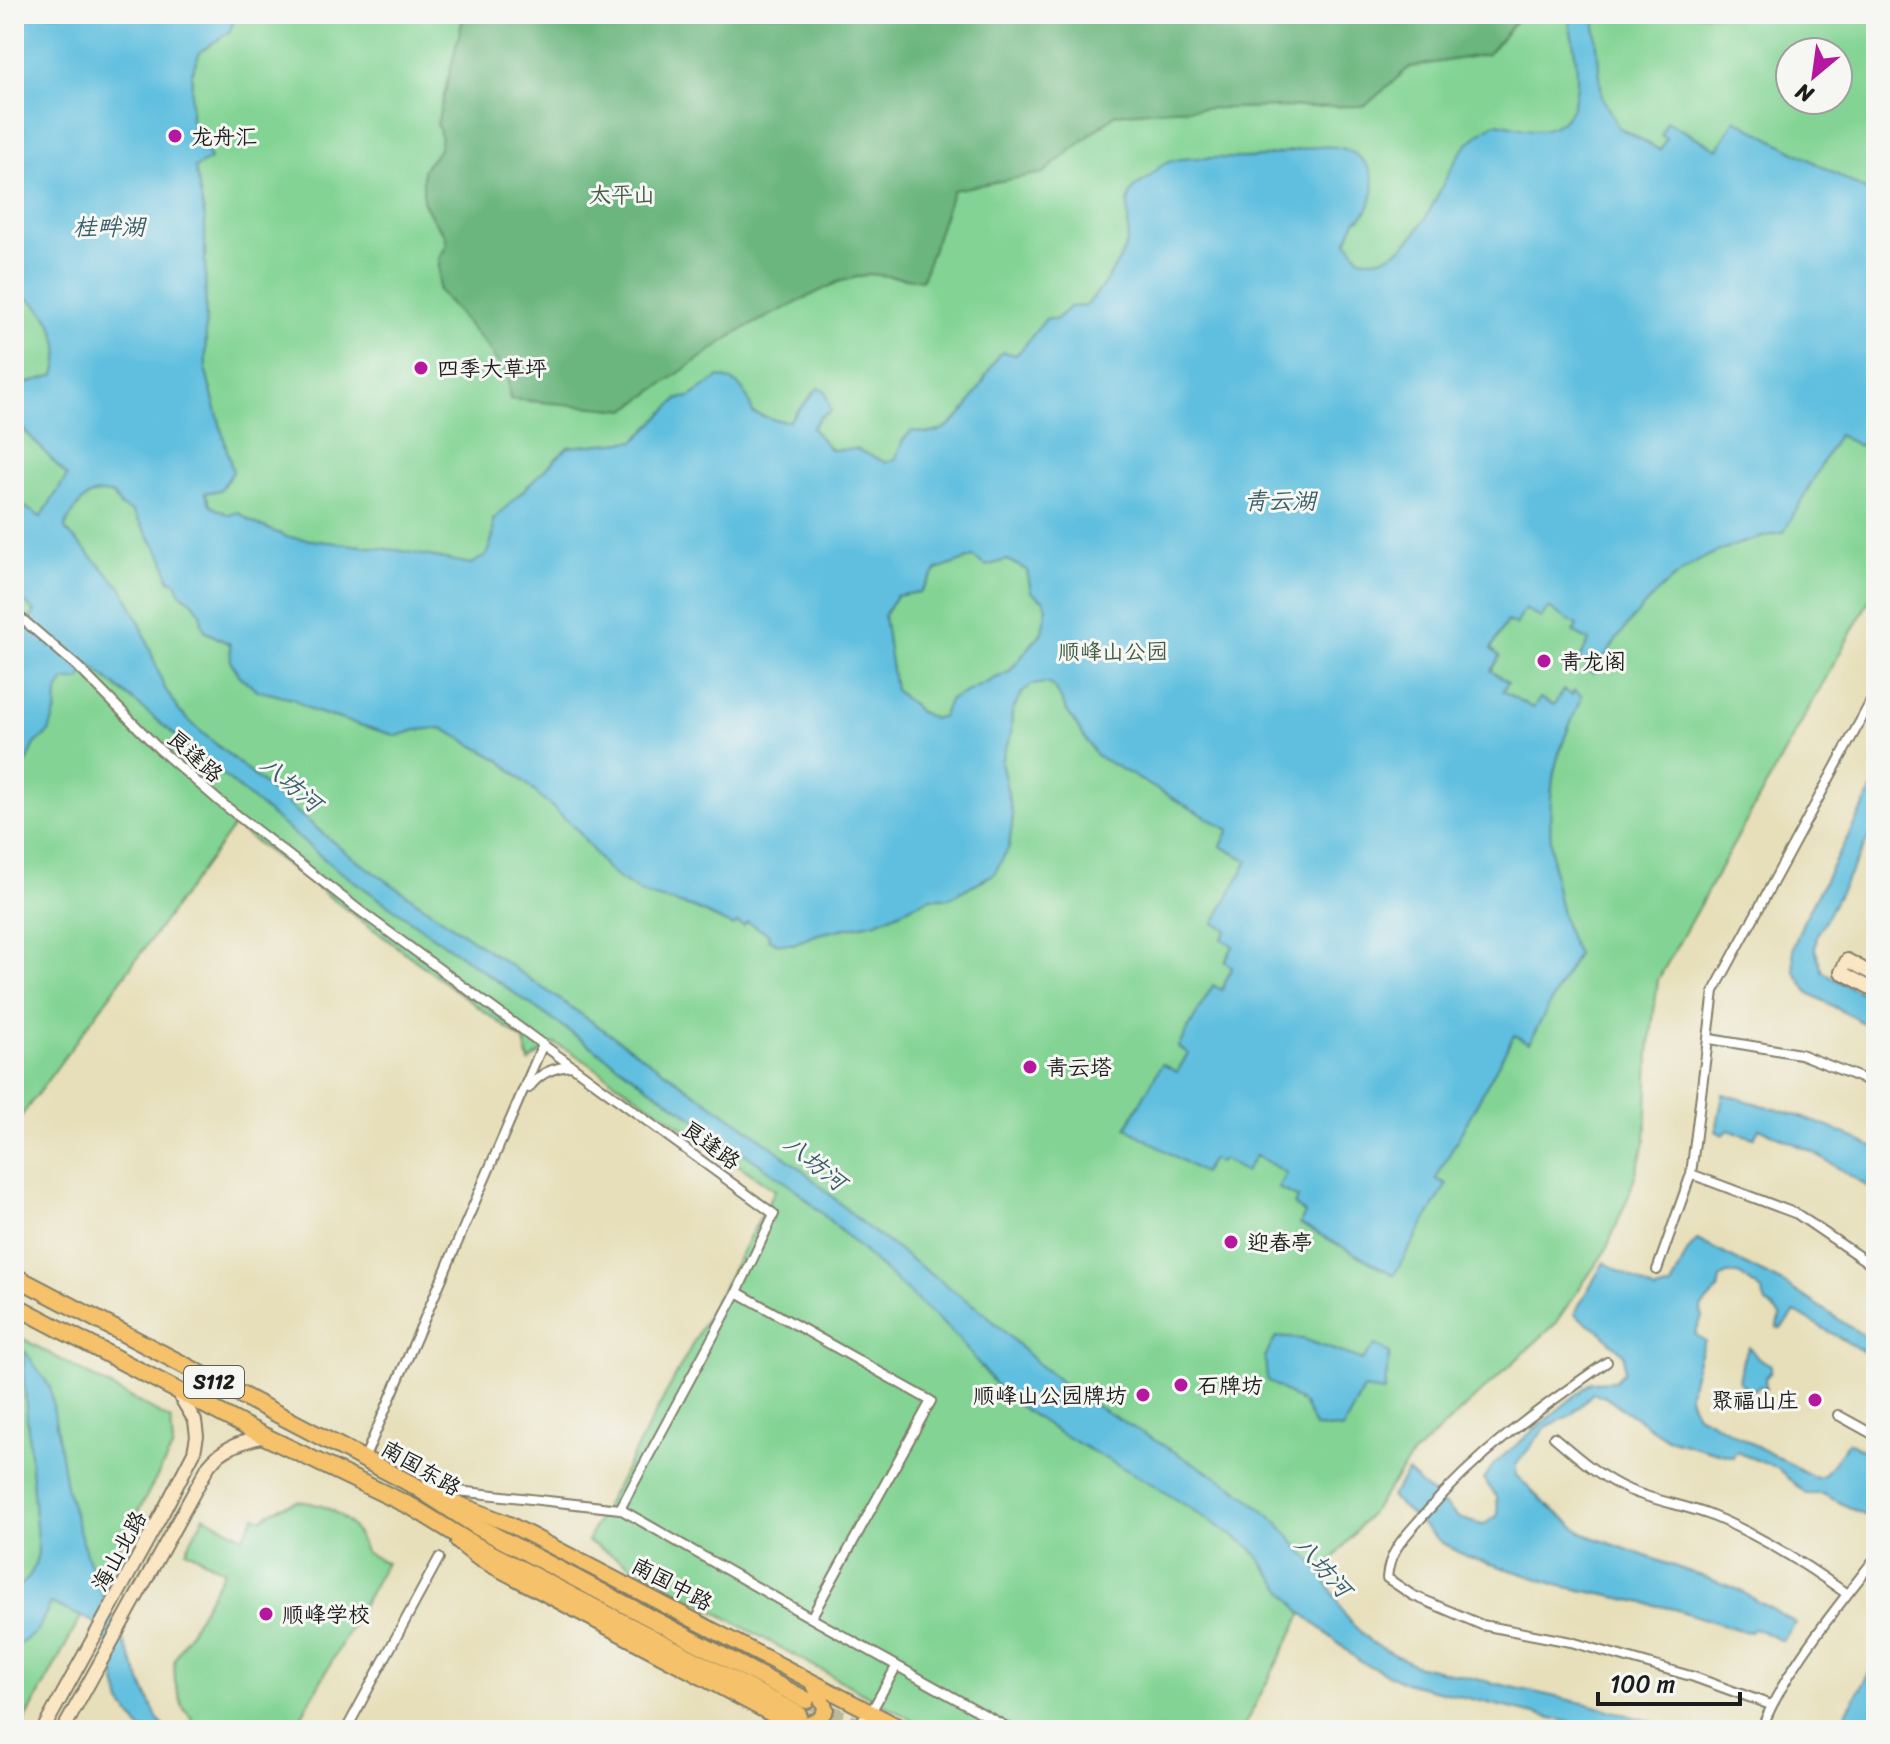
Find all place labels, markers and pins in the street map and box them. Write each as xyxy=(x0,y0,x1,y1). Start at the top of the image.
place label: 龙舟汇 xyxy=(191,117,257,156)
marker: 龙舟汇 xyxy=(166,127,184,145)
place label: 四季大草坪 xyxy=(437,349,547,388)
marker: 四季大草坪 xyxy=(412,359,430,377)
place label: 青龙阁 xyxy=(1560,642,1626,681)
marker: 青龙阁 xyxy=(1535,652,1553,670)
place label: 青云塔 xyxy=(1046,1048,1112,1087)
marker: 青云塔 xyxy=(1021,1058,1039,1076)
place label: 迎春亭 xyxy=(1247,1223,1313,1262)
marker: 迎春亭 xyxy=(1222,1233,1240,1251)
place label: 石牌坊 xyxy=(1197,1366,1263,1405)
place label: 顺峰山公园牌坊 xyxy=(973,1376,1127,1415)
marker: 石牌坊 xyxy=(1172,1376,1190,1394)
place label: 聚福山庄 xyxy=(1711,1381,1799,1420)
marker: 顺峰山公园牌坊 xyxy=(1134,1386,1152,1404)
marker: 聚福山庄 xyxy=(1806,1391,1824,1409)
place label: 顺峰学校 xyxy=(282,1595,370,1634)
marker: 顺峰学校 xyxy=(257,1605,275,1623)

